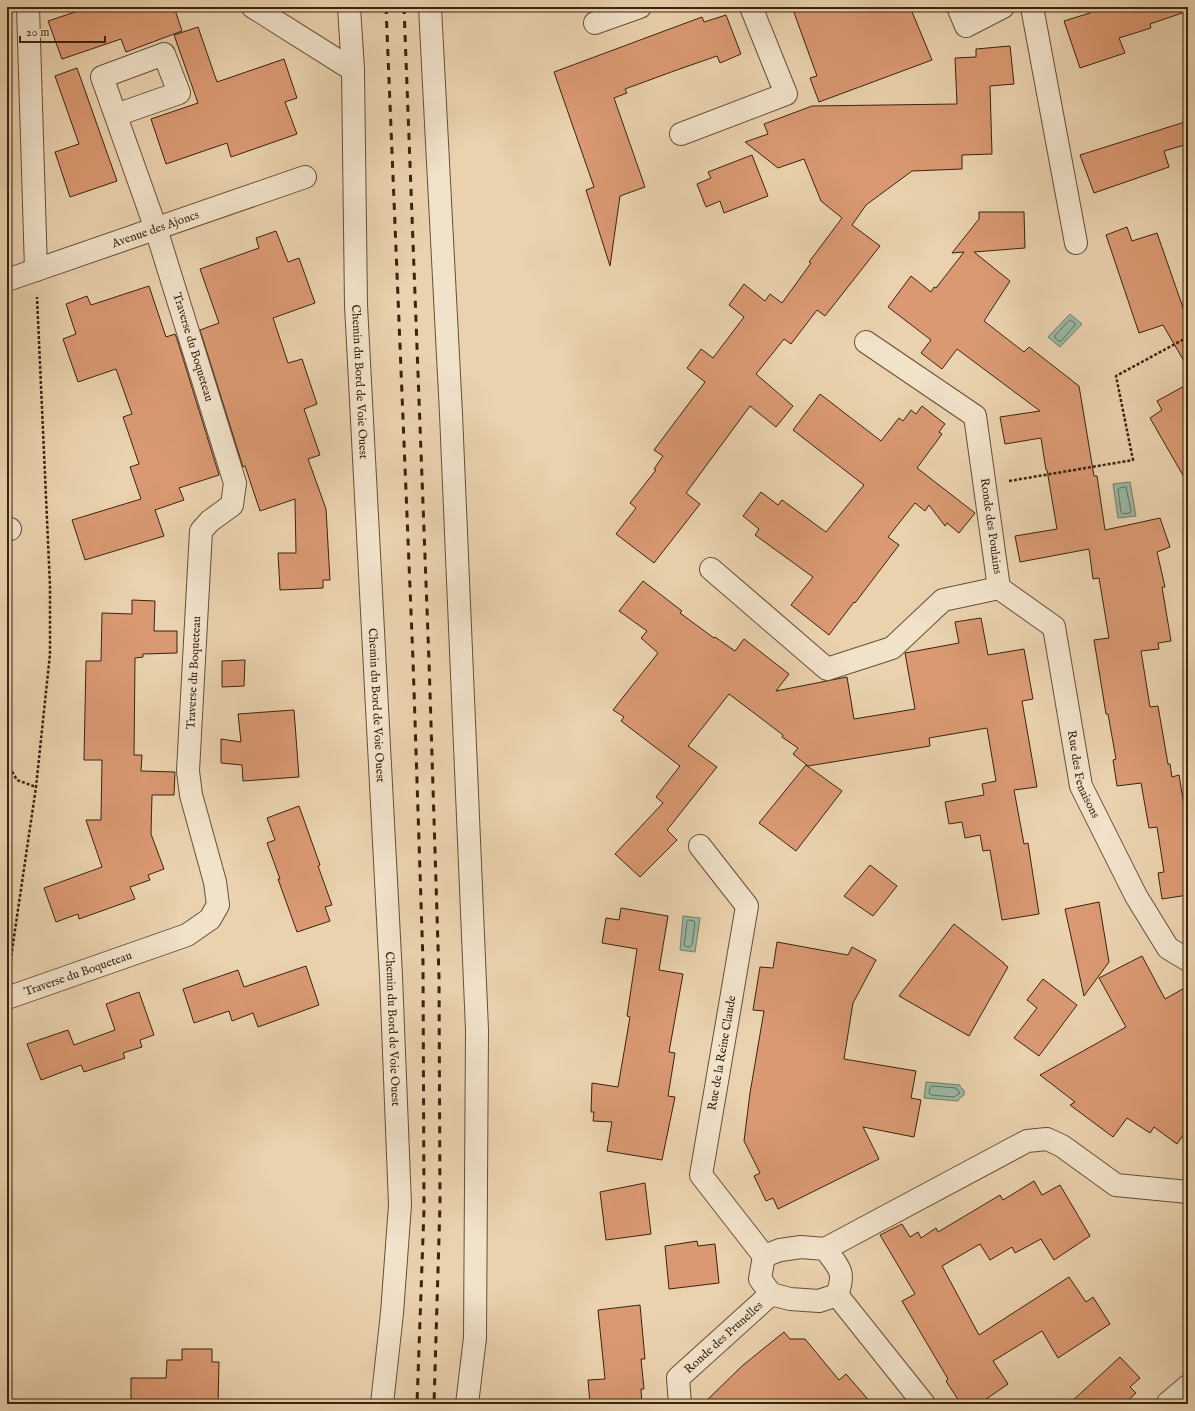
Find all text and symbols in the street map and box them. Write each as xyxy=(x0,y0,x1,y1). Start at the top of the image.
scale bar xyxy=(20,18,105,44)
text: 20 m xyxy=(26,25,49,40)
street label: Avenue des Ajoncs xyxy=(109,207,201,251)
street label: Traverse du Boqueteau xyxy=(168,291,217,404)
street label: Chemin du Bord de Voie Ouest xyxy=(348,304,372,459)
street label: Ronde des Poulains xyxy=(977,477,1005,575)
street label: Traverse du Boqueteau xyxy=(183,616,204,730)
street label: Chemin du Bord de Voie Ouest xyxy=(365,628,388,783)
street label: Rue des Fenaisons xyxy=(1064,729,1103,821)
street label: Traverse du Boqueteau xyxy=(22,947,134,999)
street label: Chemin du Bord de Voie Ouest xyxy=(382,951,404,1106)
street label: Rue de la Reine Claude xyxy=(704,994,740,1112)
street label: Ronde des Prunelles xyxy=(681,1298,766,1377)

